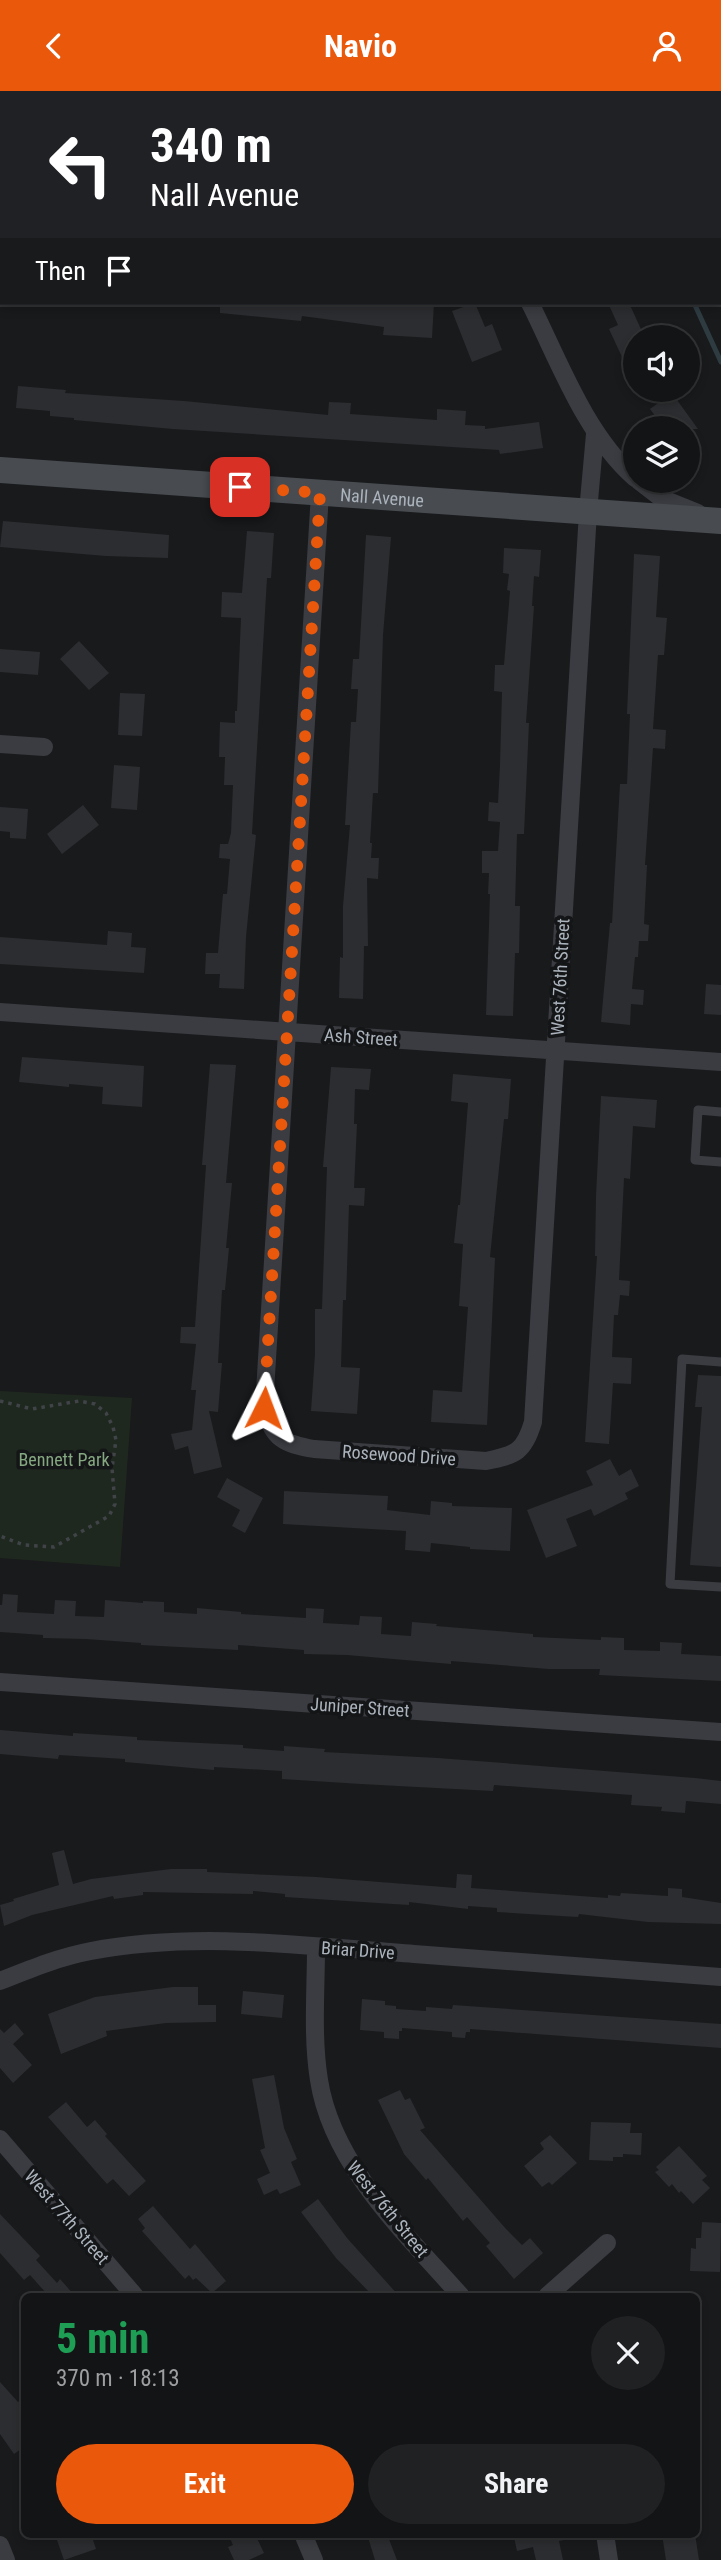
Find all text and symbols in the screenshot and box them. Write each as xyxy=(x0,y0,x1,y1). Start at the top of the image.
icon: back xyxy=(35,27,73,65)
text: Navio xyxy=(324,27,397,65)
icon: person xyxy=(648,27,686,65)
text: 340 m xyxy=(150,117,272,174)
icon: left xyxy=(35,119,126,210)
text: Nall Avenue xyxy=(150,176,299,214)
icon: arrive xyxy=(100,252,138,290)
text: Then xyxy=(35,256,86,286)
map controls xyxy=(623,325,700,493)
button: sound xyxy=(623,325,700,402)
button: layers xyxy=(623,416,700,493)
pin xyxy=(210,457,270,517)
icon: arrive xyxy=(221,468,259,506)
street label: Nall Avenue xyxy=(339,484,425,510)
street label: West 76th Street xyxy=(546,918,574,1036)
street label: Ash Street xyxy=(324,1024,398,1050)
position arrow xyxy=(227,1371,301,1445)
street label: Rosewood Drive xyxy=(341,1441,457,1469)
park label: Bennett Park xyxy=(18,1449,110,1470)
street label: Juniper Street xyxy=(310,1693,410,1721)
street label: Briar Drive xyxy=(321,1937,395,1963)
street label: West 76th Street xyxy=(343,2157,433,2261)
street label: West 77th Street xyxy=(20,2166,114,2268)
text: 5 min xyxy=(56,2314,149,2363)
button: close xyxy=(591,2316,665,2390)
text: 370 m · 18:13 xyxy=(56,2365,180,2392)
button: Exit xyxy=(56,2444,354,2524)
button: Share xyxy=(368,2444,665,2524)

